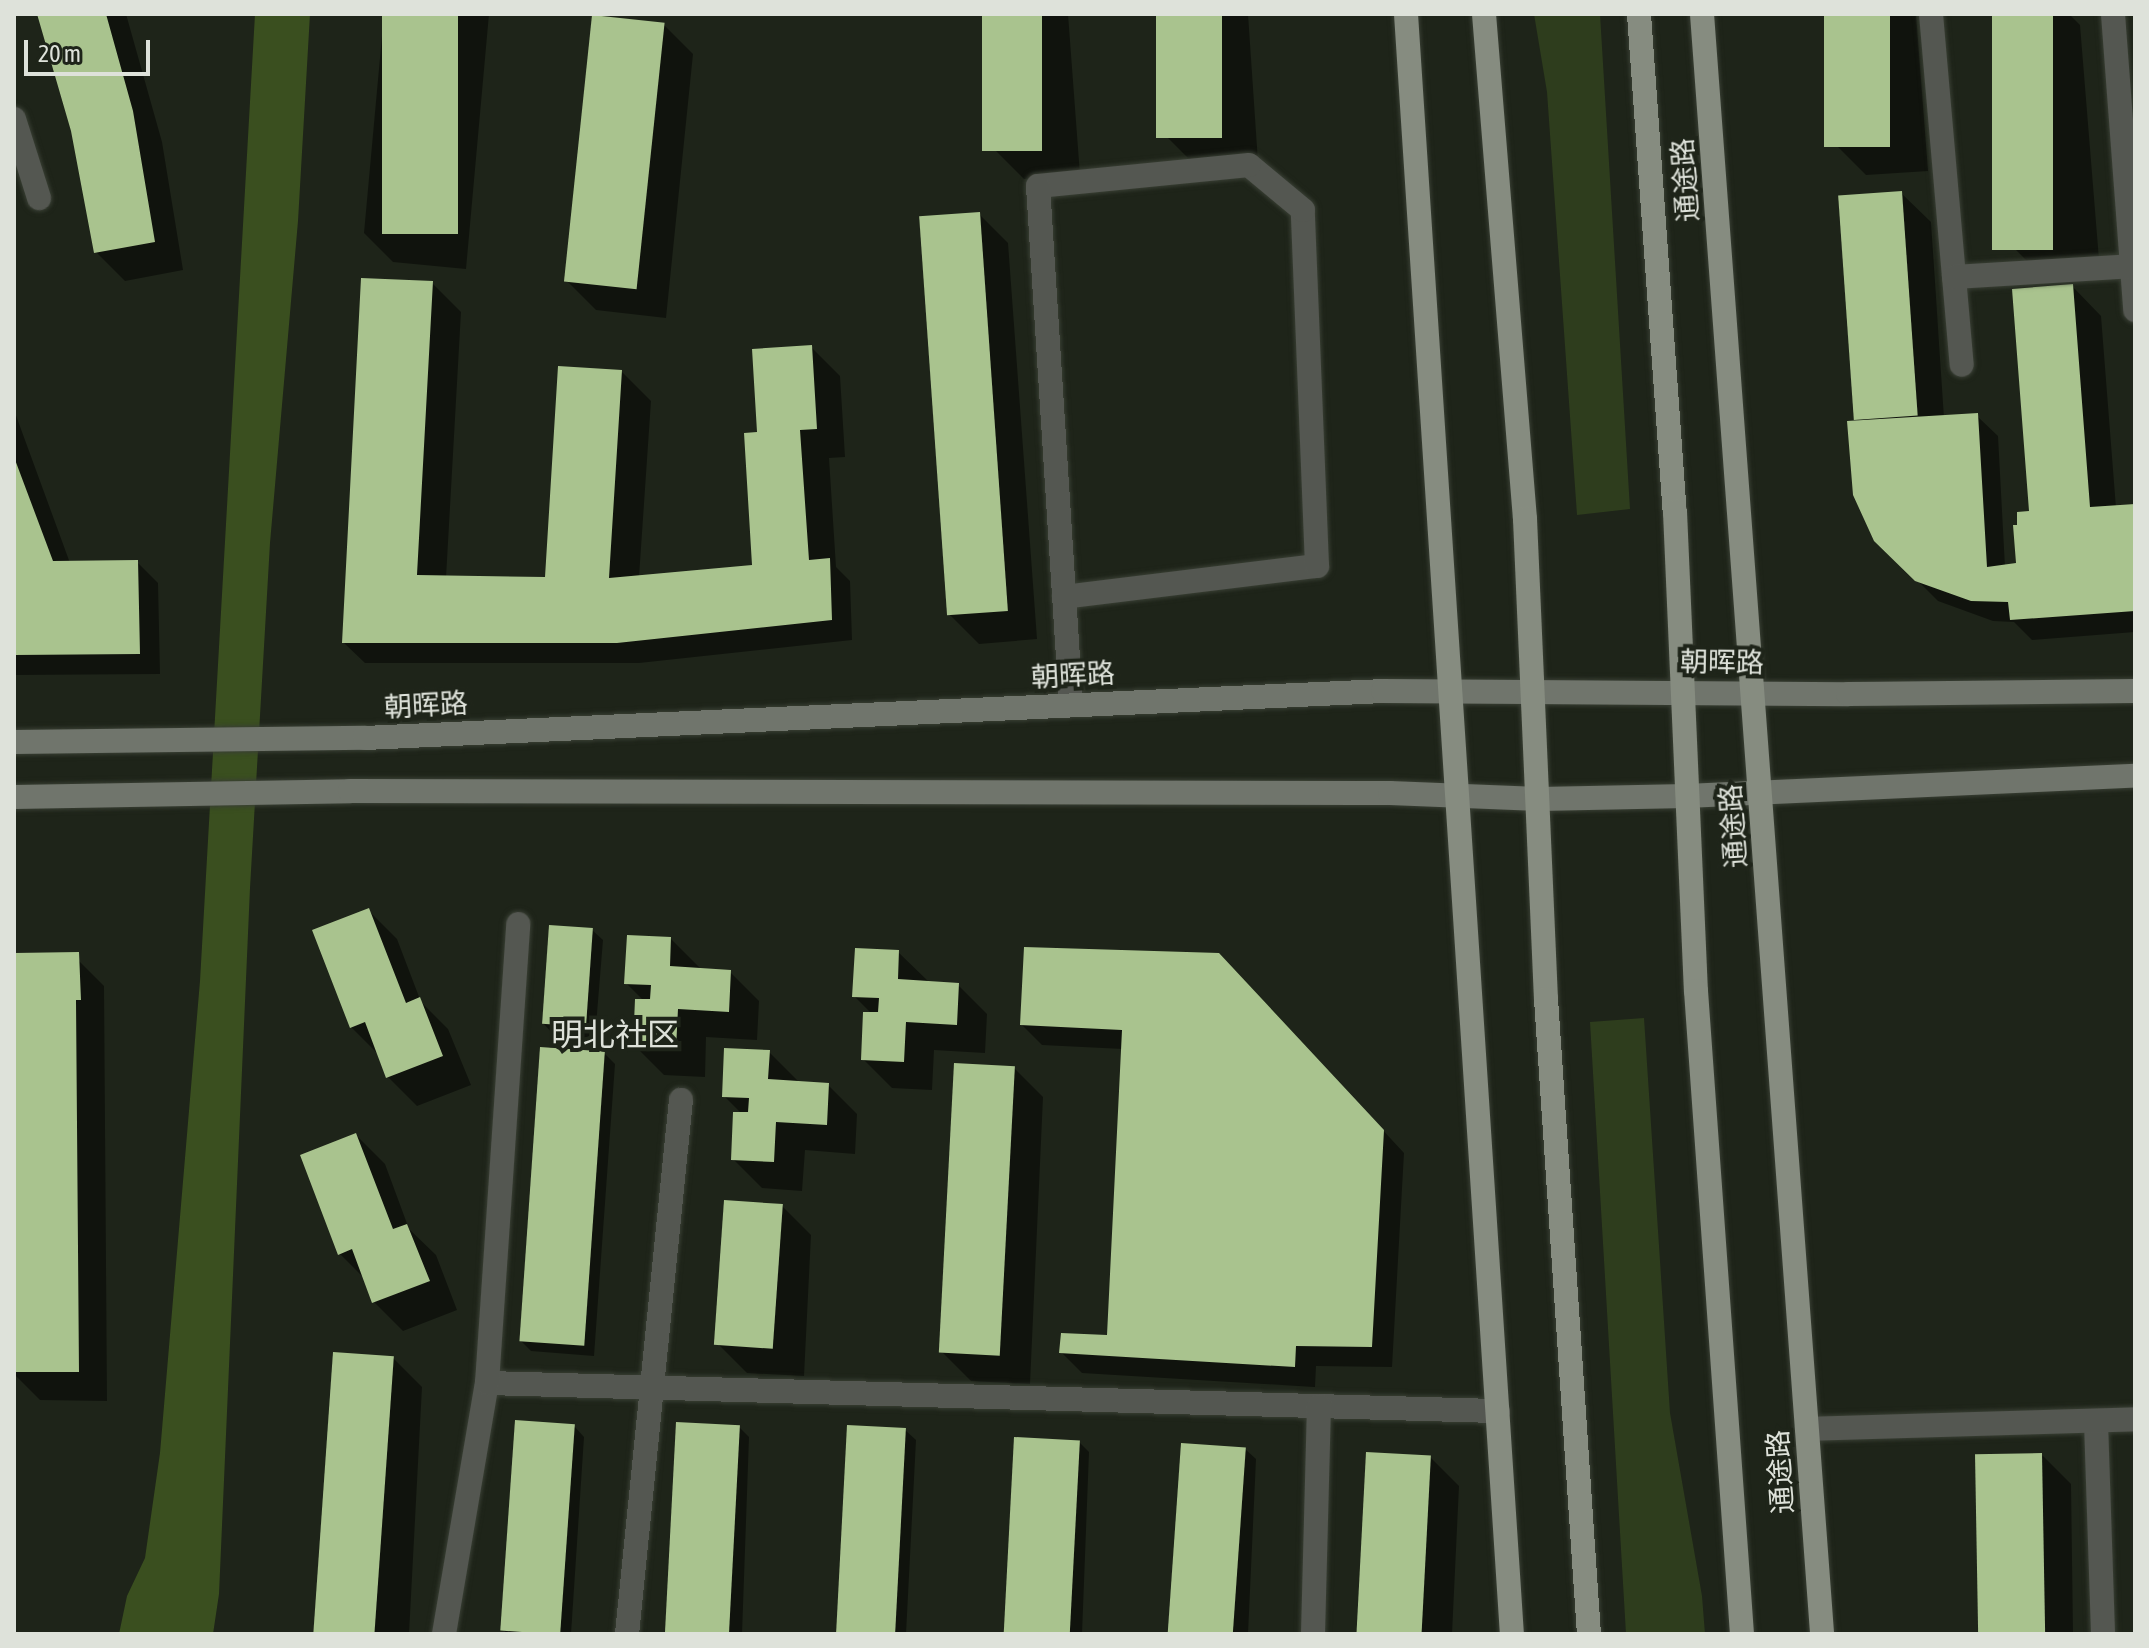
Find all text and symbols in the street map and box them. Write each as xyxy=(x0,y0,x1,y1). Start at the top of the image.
scale bar xyxy=(28,24,154,74)
text: 20 m xyxy=(38,40,81,67)
street label: 通途路 xyxy=(1665,137,1705,223)
street label: 朝晖路 xyxy=(1680,644,1764,680)
street label: 朝晖路 xyxy=(1030,656,1116,694)
street label: 朝晖路 xyxy=(383,686,469,724)
street label: 通途路 xyxy=(1713,783,1753,869)
district label: 明北社区 xyxy=(551,1016,679,1054)
street label: 通途路 xyxy=(1760,1429,1800,1515)

